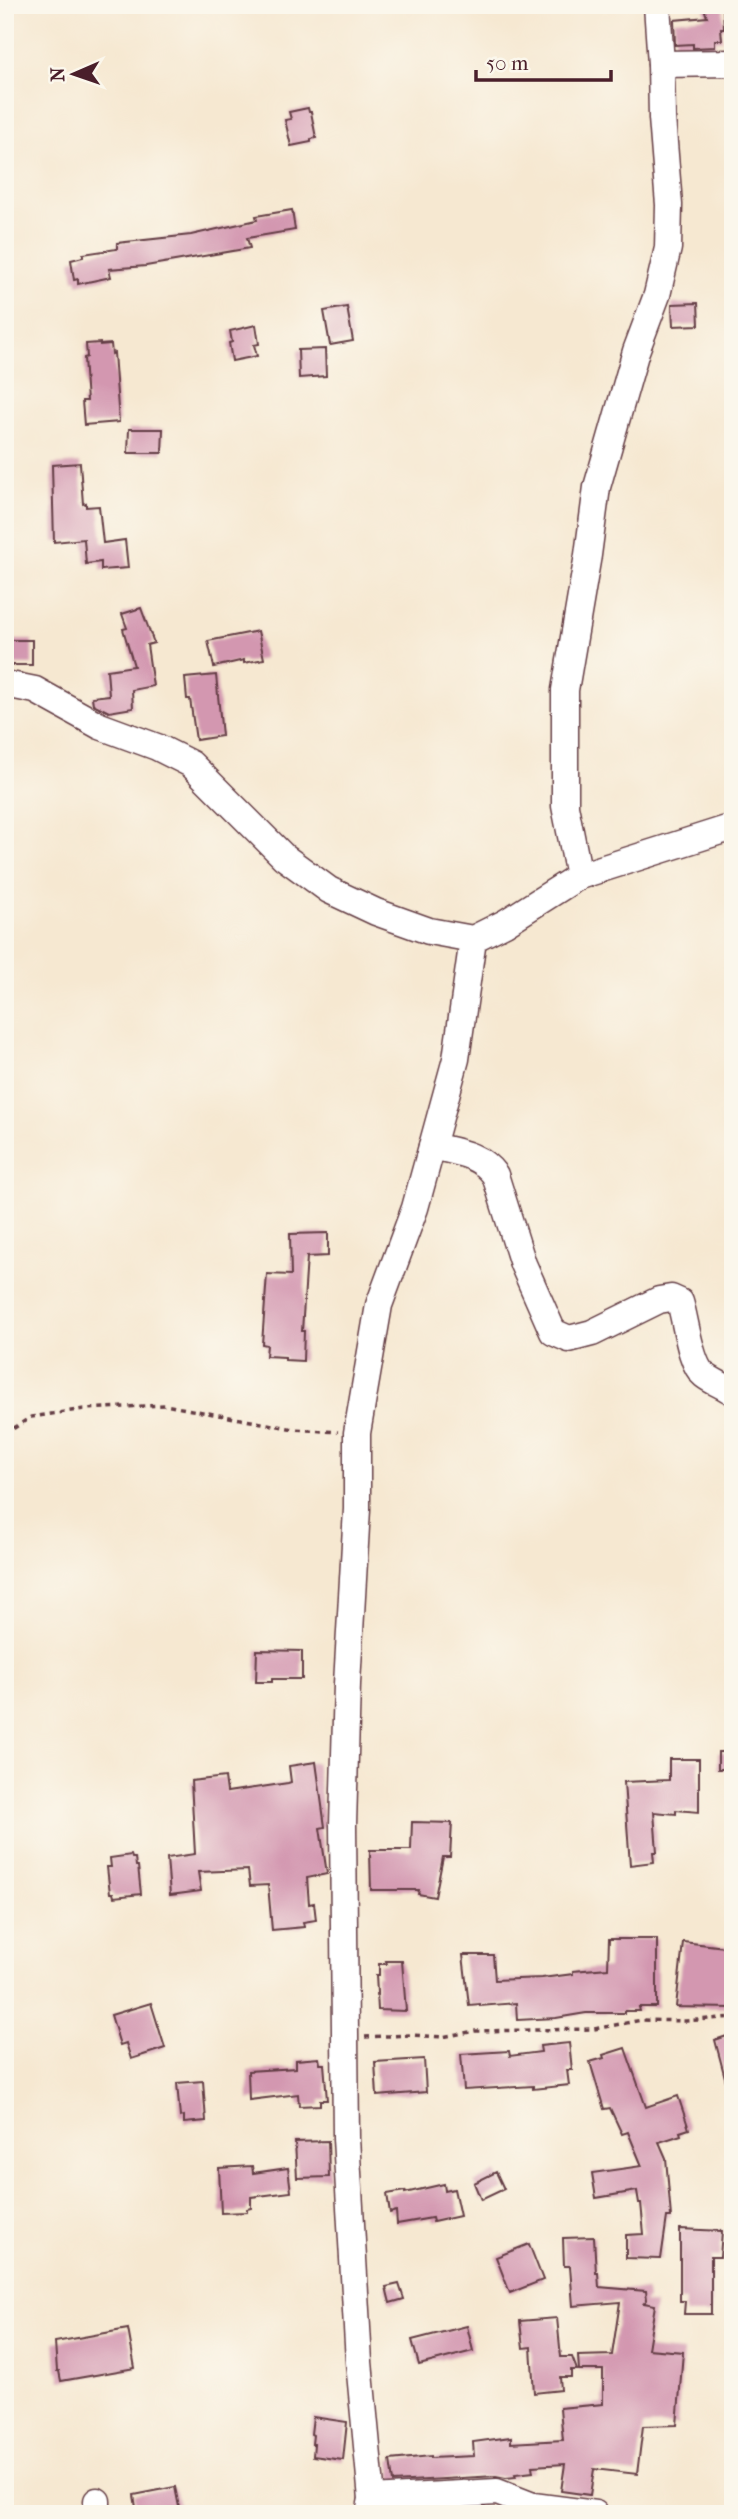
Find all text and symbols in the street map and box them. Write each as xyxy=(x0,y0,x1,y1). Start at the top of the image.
north arrow xyxy=(38,38,108,108)
scale bar xyxy=(476,38,610,82)
text: 50 m xyxy=(486,51,529,75)
text: N xyxy=(47,66,69,82)

